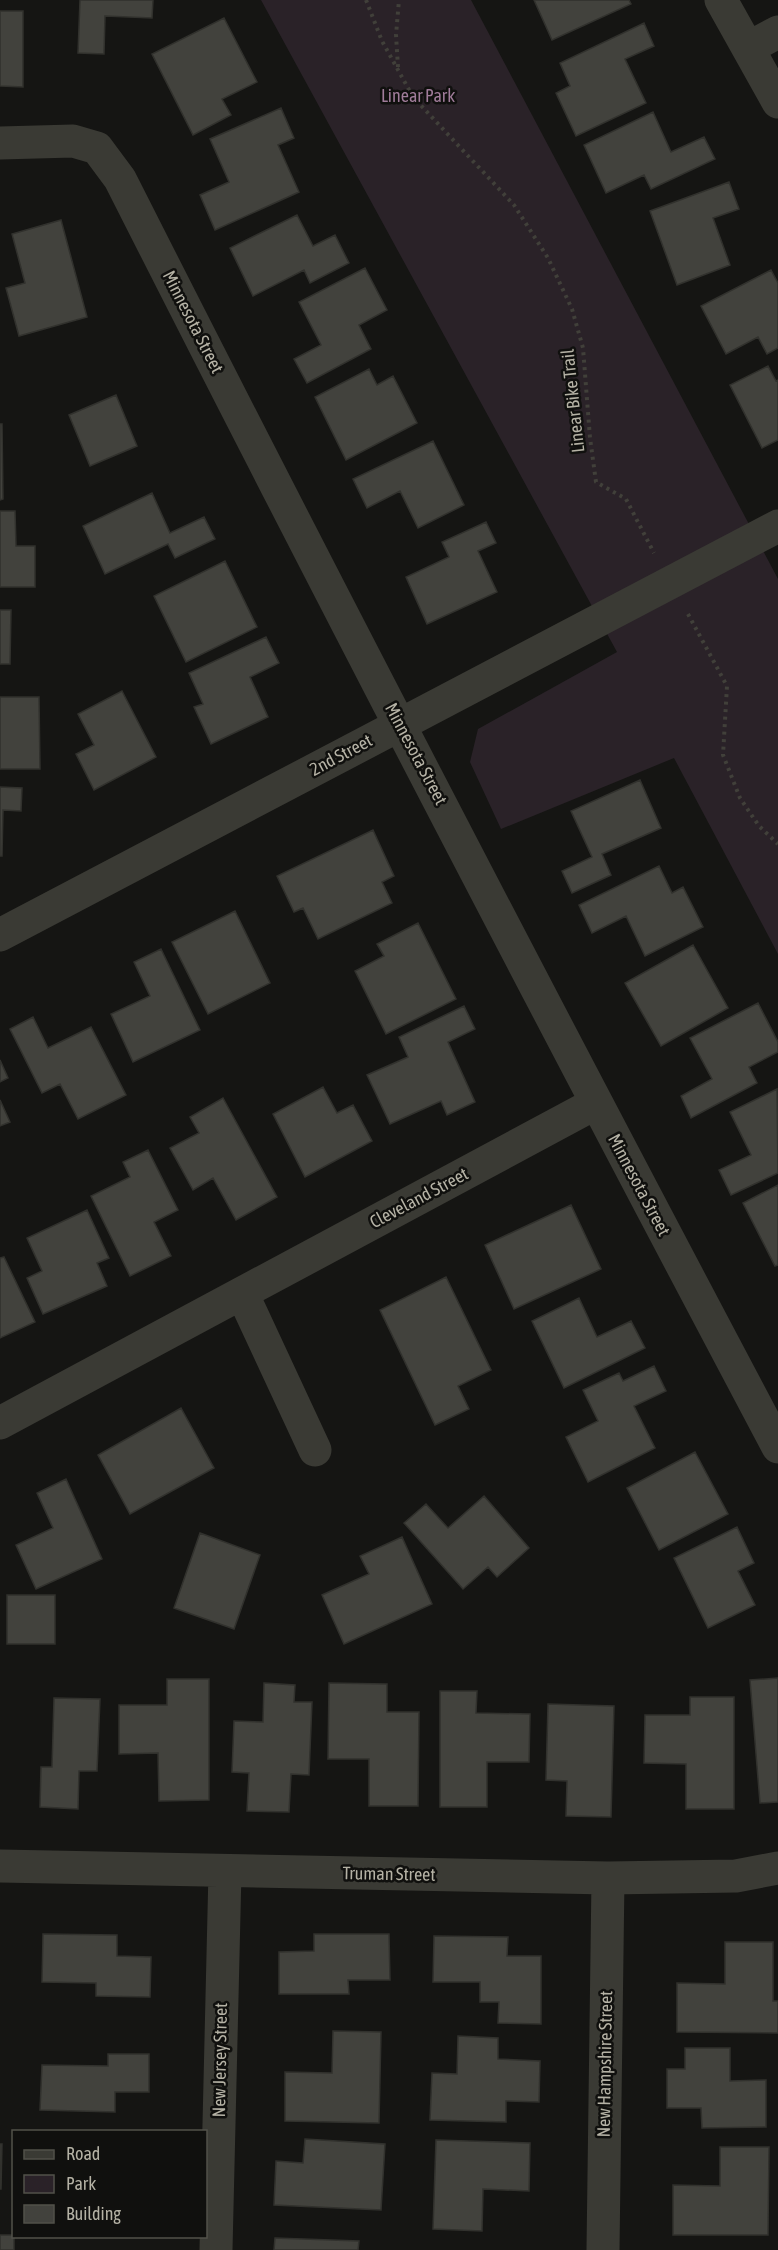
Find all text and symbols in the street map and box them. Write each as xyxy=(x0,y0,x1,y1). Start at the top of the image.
park label: Linear Park xyxy=(381,85,455,106)
street label: Minnesota Street xyxy=(159,267,228,377)
street label: Linear Bike Trail xyxy=(557,348,588,454)
street label: Minnesota Street xyxy=(381,699,452,808)
street label: 2nd Street xyxy=(306,729,376,780)
street label: Minnesota Street xyxy=(604,1130,675,1239)
street label: Cleveland Street xyxy=(366,1163,472,1232)
street label: Truman Street xyxy=(342,1862,436,1885)
street label: New Hampshire Street xyxy=(593,1990,616,2138)
street label: New Jersey Street xyxy=(208,2002,231,2118)
legend xyxy=(12,2130,207,2238)
text: Road xyxy=(66,2143,100,2164)
text: Park xyxy=(66,2173,96,2194)
text: Building xyxy=(66,2203,121,2224)

